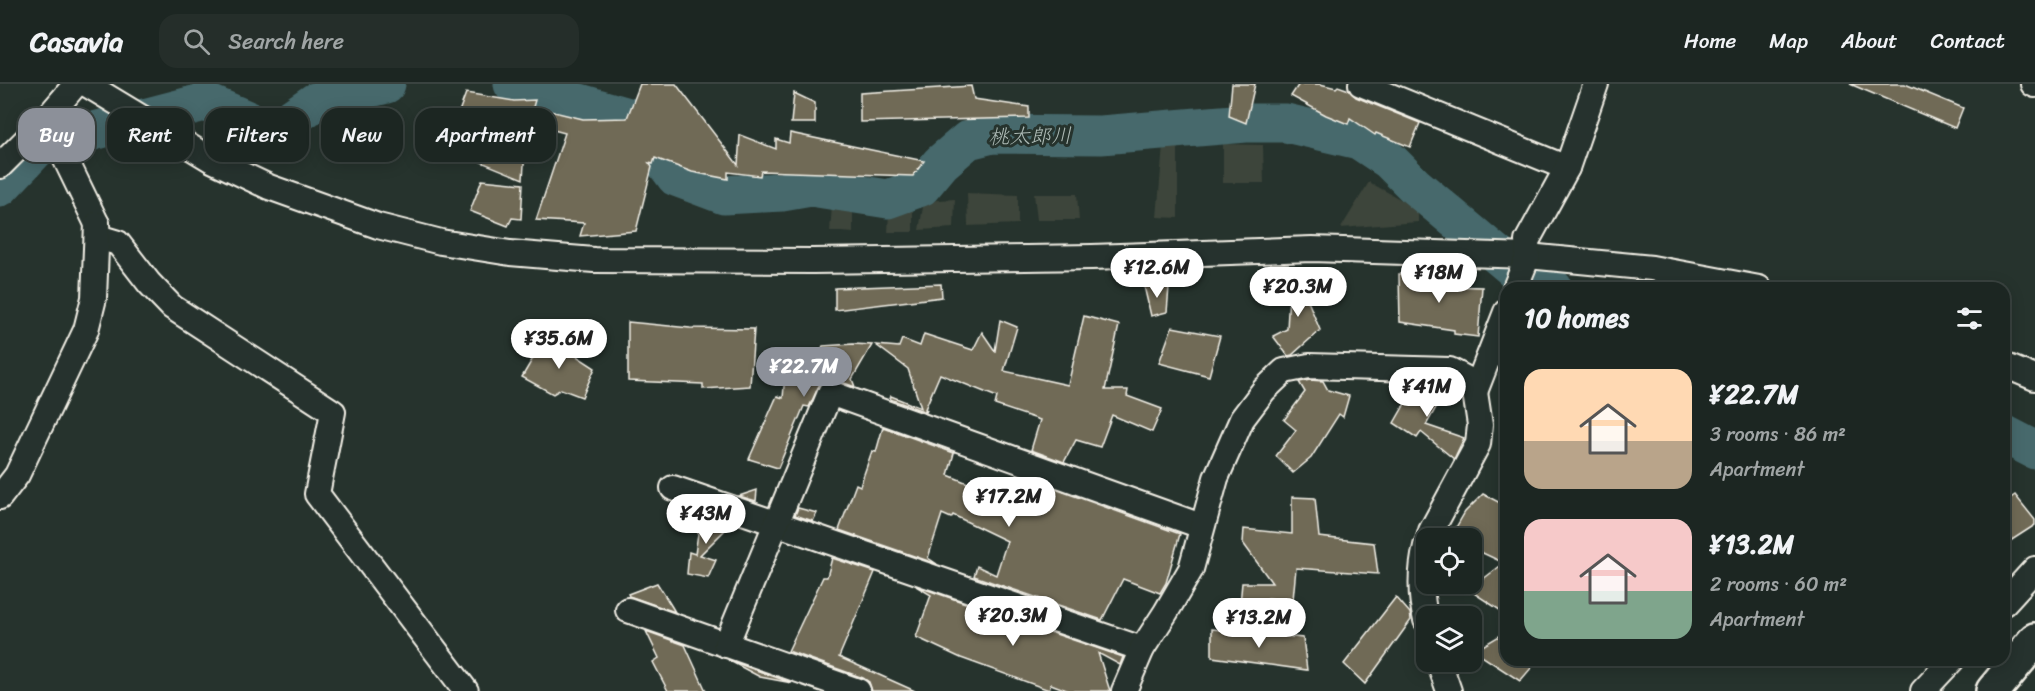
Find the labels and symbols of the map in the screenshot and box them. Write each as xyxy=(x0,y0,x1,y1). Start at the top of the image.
water label: 桃太郎川 xyxy=(988,116,1072,156)
pin: ¥12.6M xyxy=(1108,248,1206,299)
pin: ¥18M xyxy=(1403,253,1475,304)
pin: ¥20.3M xyxy=(1249,267,1347,318)
pin: ¥35.6M xyxy=(510,319,608,370)
pin: ¥22.7M xyxy=(755,347,853,398)
pin: ¥41M xyxy=(1391,367,1463,418)
pin: ¥17.2M xyxy=(960,477,1058,528)
pin: ¥43M xyxy=(670,494,742,545)
pin: ¥20.3M xyxy=(964,596,1062,647)
pin: ¥13.2M xyxy=(1210,598,1308,649)

